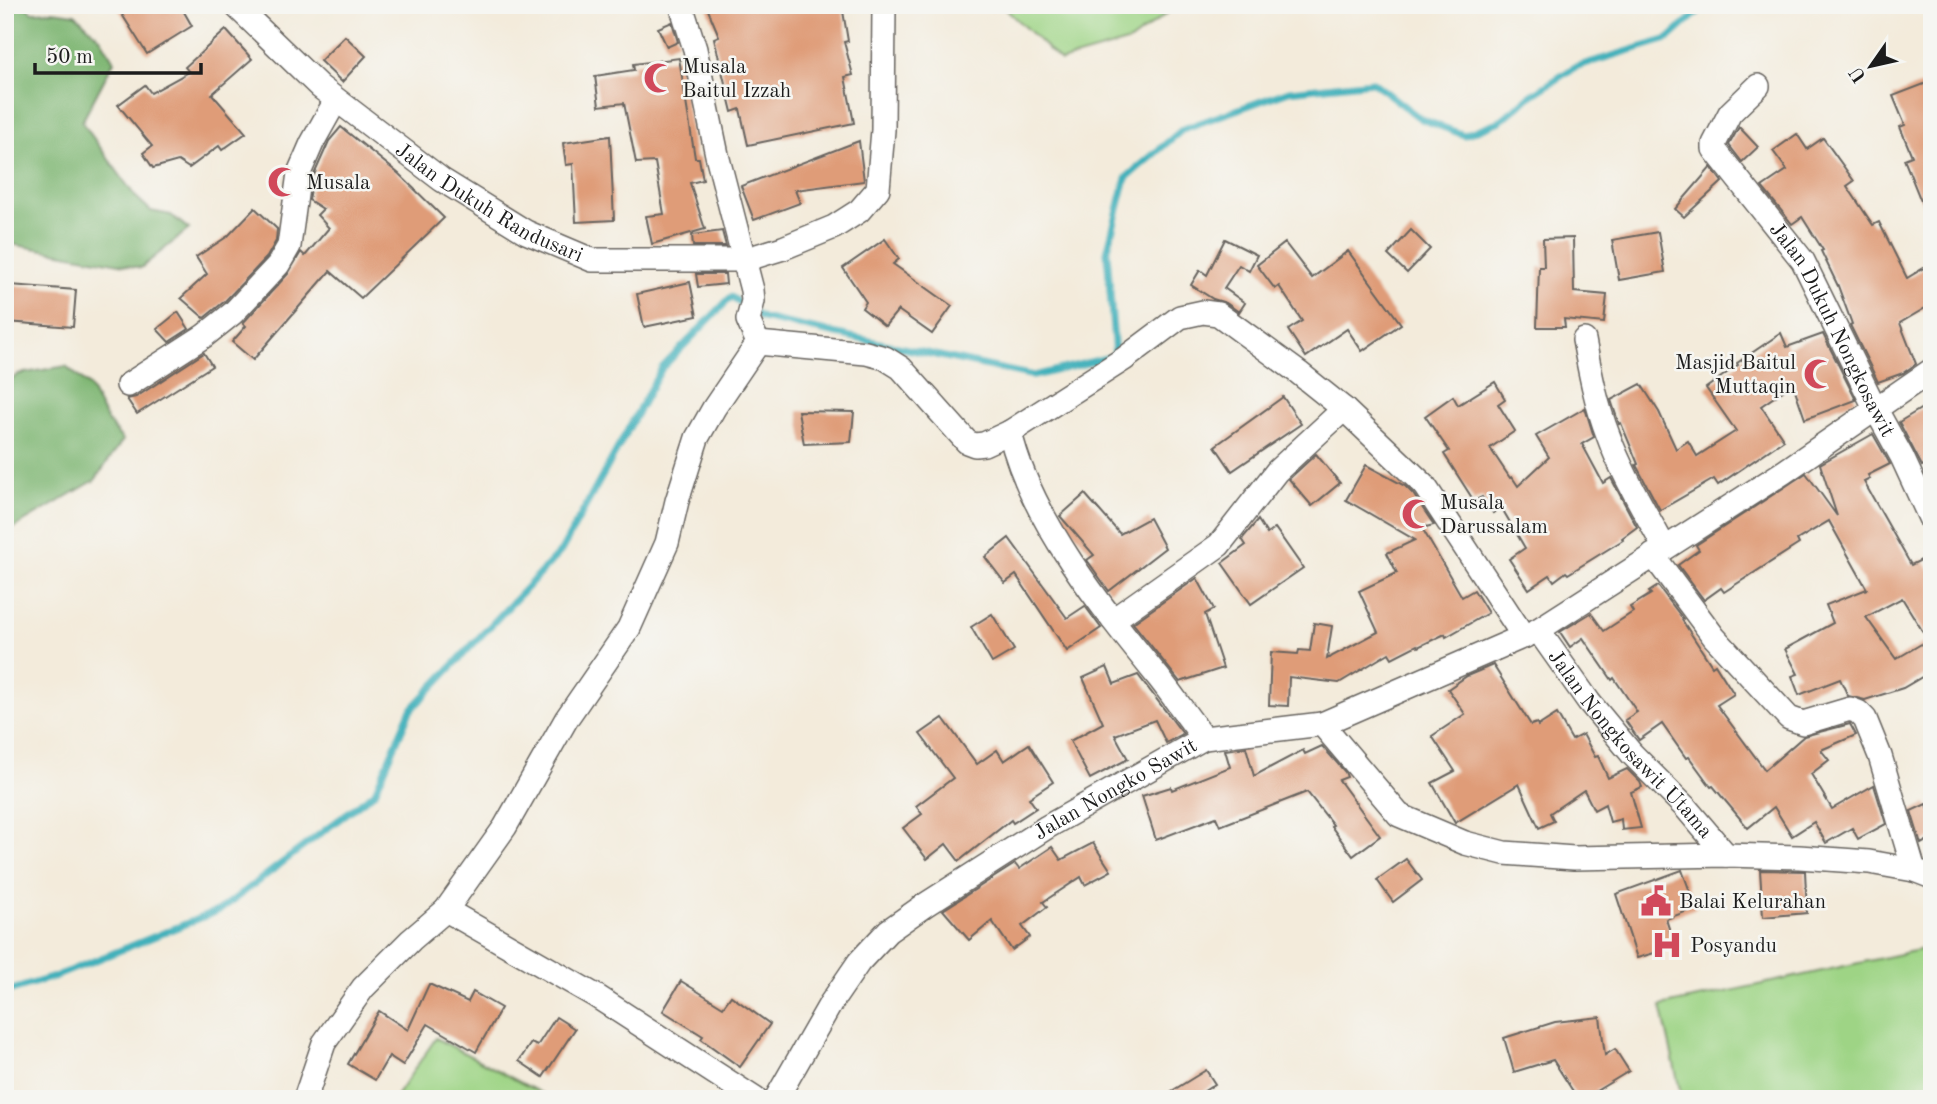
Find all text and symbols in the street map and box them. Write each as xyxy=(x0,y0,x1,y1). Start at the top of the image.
scale bar xyxy=(35,32,201,76)
north arrow xyxy=(1836,32,1906,102)
text: 50 m xyxy=(46,47,93,68)
place label: Musala Baitul Izzah xyxy=(682,57,791,102)
mosque icon: Musala Baitul Izzah xyxy=(642,61,676,95)
text: U xyxy=(1847,63,1871,86)
street label: Jalan Dukuh Randusari xyxy=(391,140,586,267)
mosque icon: Musala xyxy=(266,165,300,199)
place label: Musala xyxy=(306,173,370,194)
street label: Jalan Dukuh Nongkosawit xyxy=(1765,219,1898,441)
place label: Masjid Baitul Muttaqin xyxy=(1675,353,1796,398)
mosque icon: Masjid Baitul Muttaqin xyxy=(1802,357,1836,391)
place label: Musala Darussalam xyxy=(1440,493,1548,538)
mosque icon: Musala Darussalam xyxy=(1400,497,1434,531)
street label: Jalan Nongkosawit Utama xyxy=(1544,646,1716,843)
street label: Jalan Nongko Sawit xyxy=(1031,735,1201,844)
public building icon: Balai Kelurahan xyxy=(1639,884,1673,918)
place label: Balai Kelurahan xyxy=(1679,892,1826,913)
hospital icon: Posyandu xyxy=(1650,928,1684,962)
place label: Posyandu xyxy=(1690,936,1777,957)

